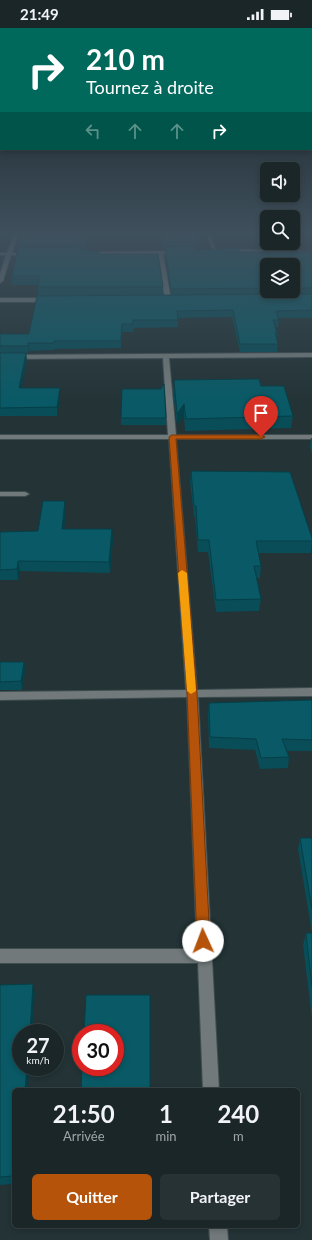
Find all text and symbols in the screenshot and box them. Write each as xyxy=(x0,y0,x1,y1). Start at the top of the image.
text: 21:49 xyxy=(20,5,59,23)
text: 210 m xyxy=(86,42,165,76)
icon: right xyxy=(20,44,72,96)
text: Tournez à droite xyxy=(86,76,214,98)
icon: left xyxy=(82,120,104,142)
icon: ahead xyxy=(124,120,146,142)
icon: ahead xyxy=(166,120,188,142)
icon: right xyxy=(208,120,230,142)
map controls xyxy=(260,162,300,298)
button: sound xyxy=(260,162,300,202)
button: search xyxy=(260,210,300,250)
button: layers xyxy=(260,258,300,298)
pin xyxy=(244,396,278,437)
icon: arrive xyxy=(250,402,272,424)
position arrow xyxy=(182,920,224,962)
speed limit sign: 30 xyxy=(72,1024,124,1076)
text: 27 xyxy=(26,1033,50,1057)
text: km/h xyxy=(26,1054,50,1066)
text: 21:50 xyxy=(53,1099,115,1128)
text: 1 xyxy=(159,1099,173,1128)
text: 240 xyxy=(217,1099,259,1128)
text: Arrivée xyxy=(63,1128,105,1144)
text: min xyxy=(156,1128,177,1144)
text: m xyxy=(233,1128,244,1144)
button: Quitter xyxy=(32,1174,152,1220)
button: Partager xyxy=(160,1174,280,1220)

